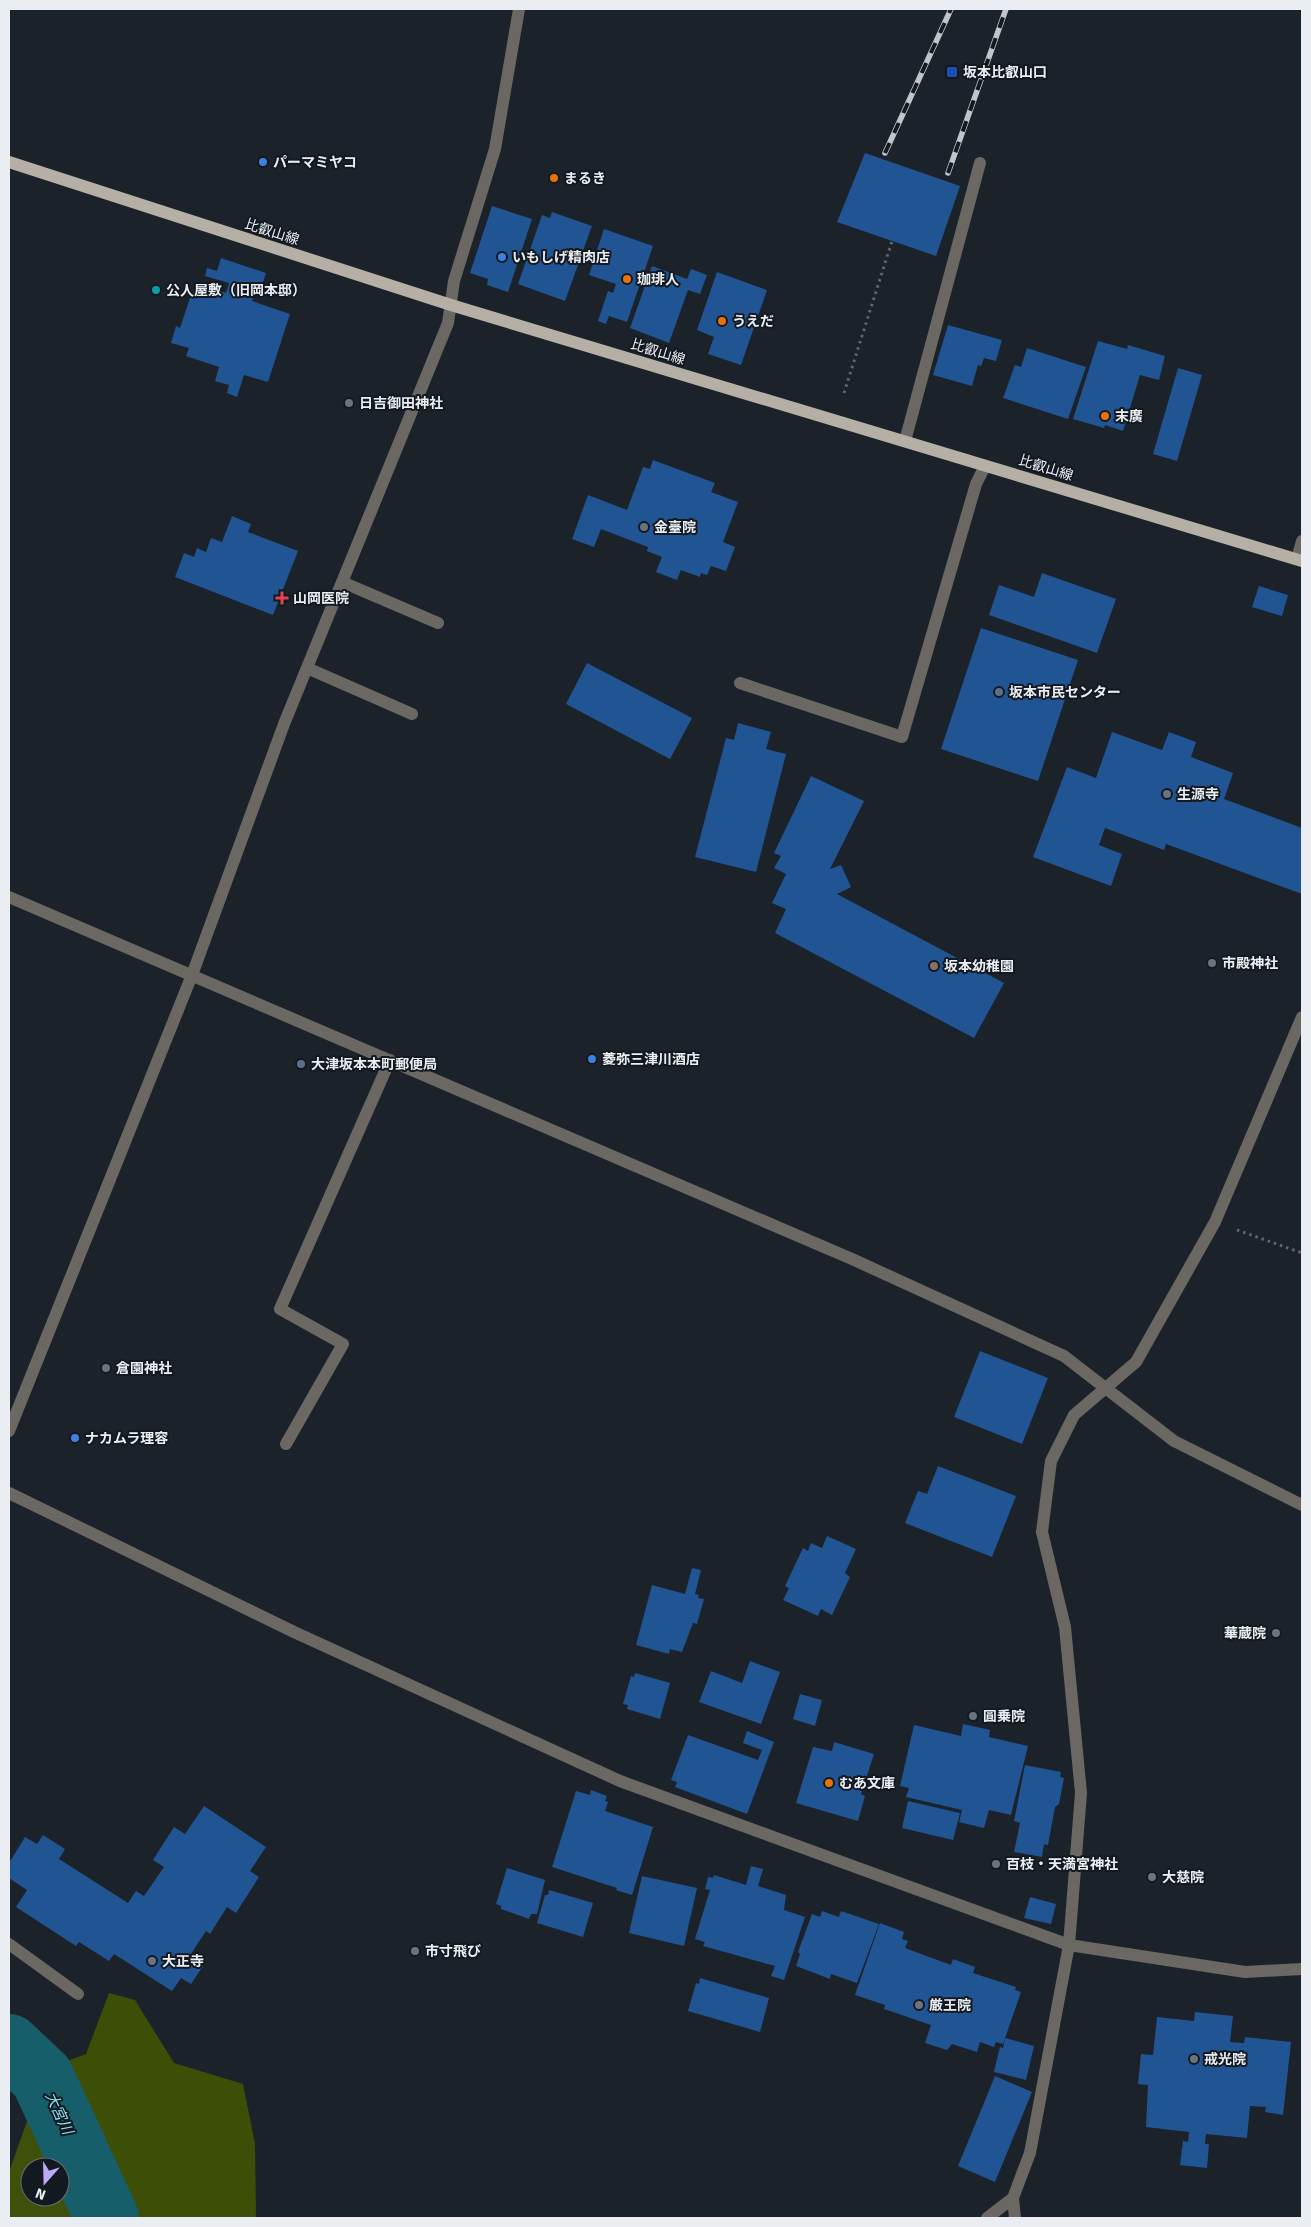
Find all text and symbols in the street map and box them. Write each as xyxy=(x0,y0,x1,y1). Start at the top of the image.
place label: 坂本比叡山口 xyxy=(963,64,1047,81)
marker: 坂本比叡山口 xyxy=(945,65,959,79)
place label: パーマミヤコ xyxy=(273,154,357,171)
marker: パーマミヤコ xyxy=(257,156,269,168)
place label: まるき xyxy=(564,170,606,187)
marker: まるき xyxy=(548,172,560,184)
street label: 比叡山線 xyxy=(243,215,301,249)
place label: いもしげ精肉店 xyxy=(512,249,610,266)
marker: いもしげ精肉店 xyxy=(496,251,508,263)
place label: 珈琲人 xyxy=(637,271,679,288)
marker: 珈琲人 xyxy=(621,273,633,285)
place label: 公人屋敷（旧岡本邸） xyxy=(166,282,306,299)
marker: 公人屋敷（旧岡本邸） xyxy=(150,284,162,296)
place label: うえだ xyxy=(732,313,774,330)
marker: うえだ xyxy=(716,315,728,327)
street label: 比叡山線 xyxy=(629,336,687,368)
place label: 日吉御田神社 xyxy=(359,395,443,412)
marker: 日吉御田神社 xyxy=(343,397,355,409)
place label: 末廣 xyxy=(1115,408,1143,425)
marker: 末廣 xyxy=(1099,410,1111,422)
street label: 比叡山線 xyxy=(1017,452,1075,484)
place label: 金臺院 xyxy=(654,519,696,536)
marker: 金臺院 xyxy=(638,521,650,533)
place label: 山岡医院 xyxy=(293,590,349,607)
marker: 山岡医院 xyxy=(275,591,289,605)
place label: 坂本市民センター xyxy=(1009,684,1121,701)
marker: 坂本市民センター xyxy=(993,686,1005,698)
place label: 生源寺 xyxy=(1177,786,1219,803)
marker: 生源寺 xyxy=(1161,788,1173,800)
place label: 市殿神社 xyxy=(1222,955,1278,972)
marker: 市殿神社 xyxy=(1206,957,1218,969)
place label: 坂本幼稚園 xyxy=(944,958,1014,975)
marker: 坂本幼稚園 xyxy=(928,960,940,972)
place label: 菱弥三津川酒店 xyxy=(602,1051,700,1068)
marker: 菱弥三津川酒店 xyxy=(586,1053,598,1065)
place label: 大津坂本本町郵便局 xyxy=(311,1056,437,1073)
marker: 大津坂本本町郵便局 xyxy=(295,1058,307,1070)
place label: 倉園神社 xyxy=(116,1360,172,1377)
marker: 倉園神社 xyxy=(100,1362,112,1374)
place label: ナカムラ理容 xyxy=(85,1430,168,1447)
marker: ナカムラ理容 xyxy=(69,1432,81,1444)
place label: 華蔵院 xyxy=(1224,1625,1266,1642)
marker: 華蔵院 xyxy=(1270,1627,1282,1639)
place label: 圓乗院 xyxy=(983,1708,1025,1725)
marker: 圓乗院 xyxy=(967,1710,979,1722)
place label: むあ文庫 xyxy=(839,1775,895,1792)
marker: むあ文庫 xyxy=(823,1777,835,1789)
place label: 百枝・天満宮神社 xyxy=(1006,1856,1118,1873)
marker: 百枝・天満宮神社 xyxy=(990,1858,1002,1870)
place label: 大慈院 xyxy=(1162,1869,1204,1886)
marker: 大慈院 xyxy=(1146,1871,1158,1883)
place label: 市寸飛び xyxy=(425,1943,481,1960)
marker: 市寸飛び xyxy=(409,1945,421,1957)
place label: 大正寺 xyxy=(162,1953,204,1970)
marker: 大正寺 xyxy=(146,1955,158,1967)
place label: 厳王院 xyxy=(929,1997,971,2014)
marker: 厳王院 xyxy=(913,1999,925,2011)
place label: 戒光院 xyxy=(1204,2051,1246,2068)
marker: 戒光院 xyxy=(1188,2053,1200,2065)
water label: 大宮川 xyxy=(41,2089,78,2139)
north arrow xyxy=(20,2157,70,2207)
text: N xyxy=(33,2184,48,2203)

